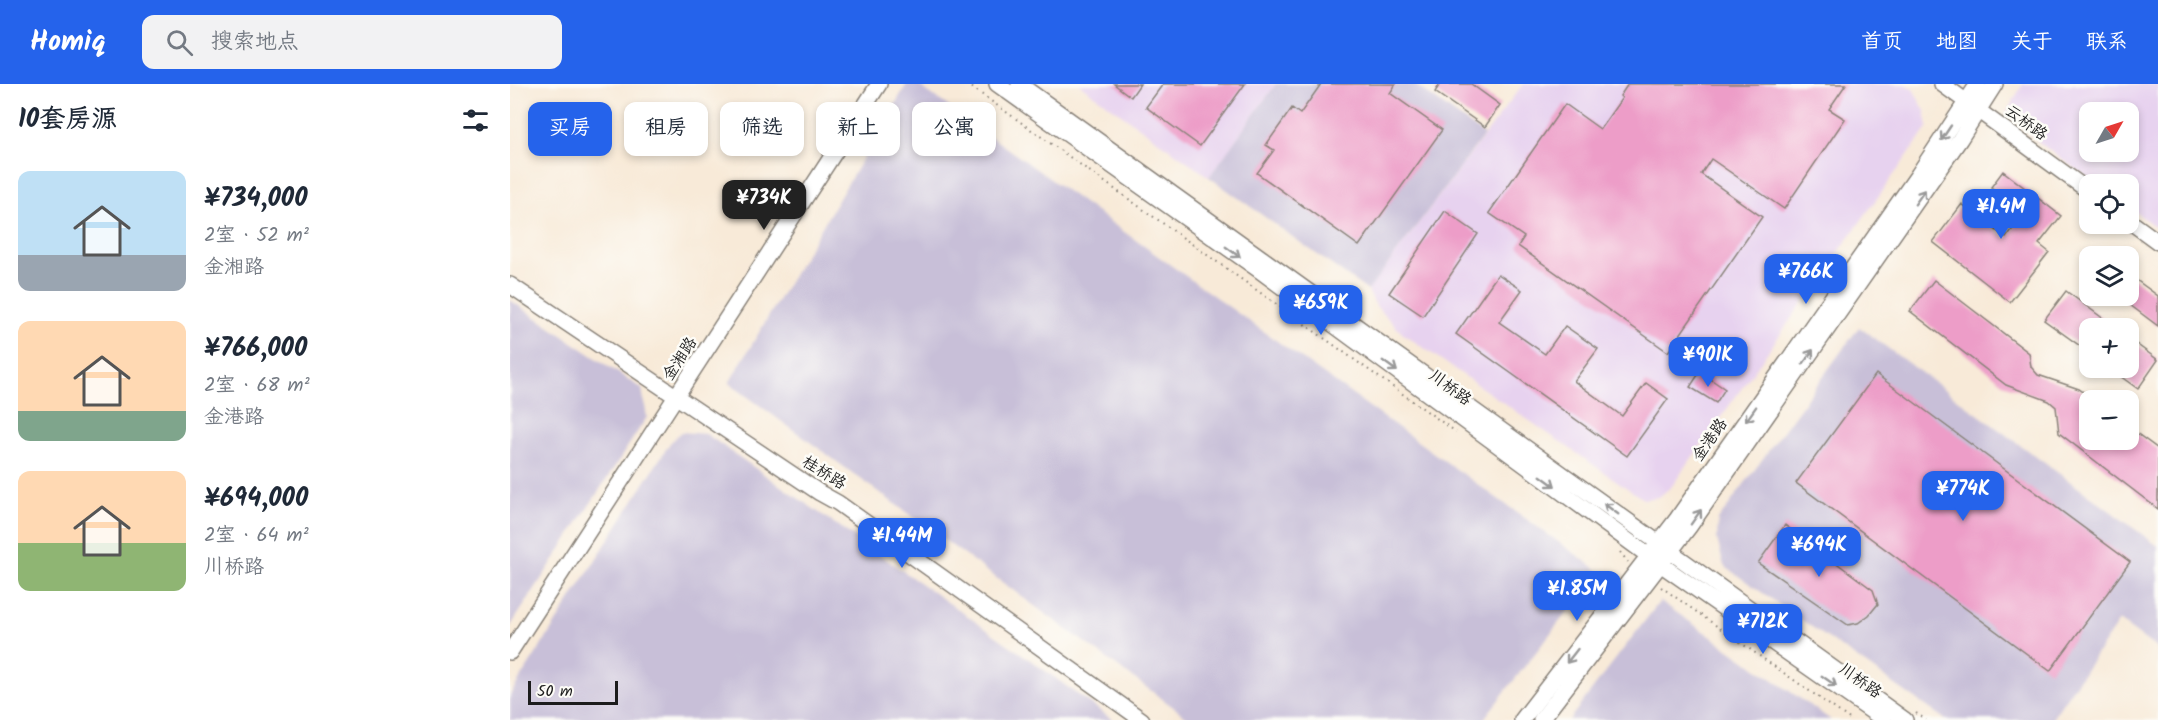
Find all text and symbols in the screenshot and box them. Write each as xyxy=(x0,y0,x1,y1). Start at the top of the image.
search box xyxy=(142,15,562,69)
text: Homiq xyxy=(30,20,106,65)
text: 搜索地点 xyxy=(211,25,299,60)
icon: search xyxy=(163,26,196,59)
text: 首页 xyxy=(1861,26,1903,59)
text: 地图 xyxy=(1936,26,1978,59)
text: 关于 xyxy=(2011,26,2053,59)
text: 联系 xyxy=(2086,26,2128,59)
text: 10套房源 xyxy=(18,99,117,141)
street label: 云桥路 xyxy=(1999,99,2053,147)
chip: 买房 xyxy=(528,102,612,156)
chip: 租房 xyxy=(624,102,708,156)
chip: 筛选 xyxy=(720,102,804,156)
chip: 新上 xyxy=(816,102,900,156)
chip: 公寓 xyxy=(912,102,996,156)
north arrow xyxy=(2079,102,2139,162)
map controls xyxy=(2079,102,2139,450)
icon: filters xyxy=(459,104,492,137)
one-way arrow xyxy=(1940,124,1952,141)
button: locate xyxy=(2079,174,2139,234)
text: ¥734,000 xyxy=(204,178,307,220)
pin: ¥734K xyxy=(722,180,806,231)
text: ¥734K xyxy=(736,183,792,215)
pin: ¥1.4M xyxy=(1959,189,2043,240)
one-way arrow xyxy=(1914,190,1926,206)
text: ¥1.4M xyxy=(1976,192,2026,224)
icon: home xyxy=(66,195,138,267)
text: 2室 · 52 m² xyxy=(204,220,309,252)
one-way arrow xyxy=(1224,245,1240,258)
button: layers xyxy=(2079,246,2139,306)
text: 金湘路 xyxy=(204,252,264,284)
pin: ¥766K xyxy=(1764,254,1848,305)
text: ¥766K xyxy=(1778,257,1834,289)
pin: ¥659K xyxy=(1279,285,1363,336)
text: ¥659K xyxy=(1293,288,1349,320)
button: + xyxy=(2079,318,2139,378)
text: ¥766,000 xyxy=(204,328,307,370)
street label: 金湘路 xyxy=(656,332,704,386)
pin: ¥901K xyxy=(1666,337,1750,388)
text: ¥901K xyxy=(1683,340,1733,372)
icon: home xyxy=(66,345,138,417)
one-way arrow xyxy=(1802,349,1814,366)
one-way arrow xyxy=(1382,360,1398,373)
street label: 川桥路 xyxy=(1423,364,1477,412)
text: 2室 · 68 m² xyxy=(204,370,310,402)
button: − xyxy=(2079,390,2139,450)
text: 金港路 xyxy=(204,402,264,434)
one-way arrow xyxy=(1745,405,1757,421)
street label: 金港路 xyxy=(1686,413,1734,467)
street label: 桂桥路 xyxy=(797,450,851,496)
pin: ¥774K xyxy=(1921,471,2005,522)
text: ¥774K xyxy=(1936,474,1990,506)
one-way arrow xyxy=(1539,475,1555,488)
text: ¥694,000 xyxy=(204,478,308,520)
icon: home xyxy=(66,495,138,567)
one-way arrow xyxy=(1603,503,1619,515)
one-way arrow xyxy=(1690,509,1702,525)
pin: ¥1.44M xyxy=(853,518,951,569)
text: 2室 · 64 m² xyxy=(204,520,309,552)
text: ¥1.44M xyxy=(872,521,932,553)
pin: ¥694K xyxy=(1777,527,1861,578)
text: ¥694K xyxy=(1791,530,1847,562)
text: 川桥路 xyxy=(204,552,264,584)
pin: ¥1.85M xyxy=(1528,571,1626,622)
text: ¥1.85M xyxy=(1547,574,1607,606)
pin: ¥712K xyxy=(1721,604,1805,655)
text: ¥712K xyxy=(1737,607,1789,639)
one-way arrow xyxy=(1565,648,1578,664)
street label: 川桥路 xyxy=(1833,657,1887,705)
one-way arrow xyxy=(1821,675,1837,688)
scale bar xyxy=(528,678,618,706)
text: 50 m xyxy=(537,679,573,704)

